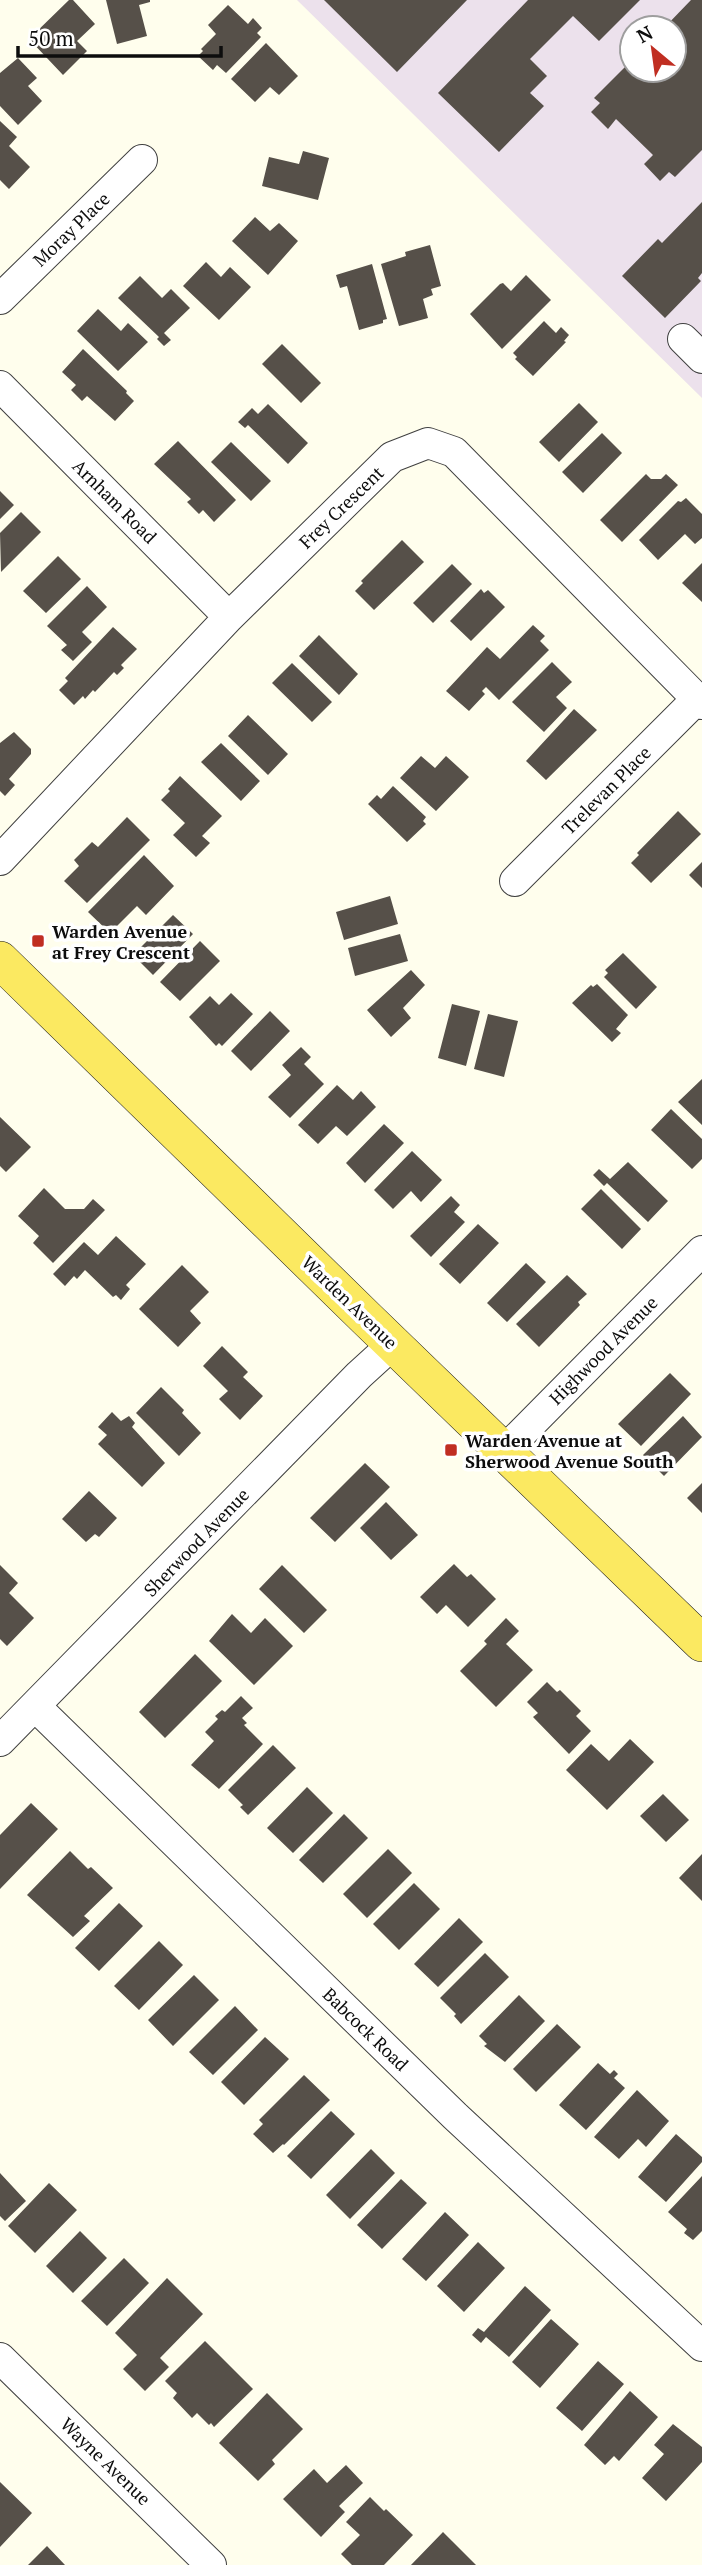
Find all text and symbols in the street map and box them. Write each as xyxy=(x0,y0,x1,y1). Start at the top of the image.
scale bar xyxy=(18,14,220,58)
north arrow xyxy=(618,14,688,84)
text: N xyxy=(632,19,657,48)
text: 50 m xyxy=(28,24,74,52)
street label: Moray Place xyxy=(28,187,114,271)
street label: Arnham Road xyxy=(68,454,162,548)
street label: Frey Crescent xyxy=(294,460,389,553)
street label: Trelevan Place xyxy=(556,740,656,840)
place label: Warden Avenue at Frey Crescent xyxy=(52,919,190,964)
marker: Warden Avenue at Frey Crescent xyxy=(30,933,46,949)
street label: Warden Avenue xyxy=(297,1250,403,1354)
street label: Highwood Avenue xyxy=(543,1290,663,1410)
place label: Warden Avenue at Sherwood Avenue South xyxy=(465,1428,674,1473)
marker: Warden Avenue at Sherwood Avenue South xyxy=(443,1442,459,1458)
street label: Sherwood Avenue xyxy=(138,1483,254,1601)
street label: Babcock Road xyxy=(318,1982,414,2076)
street label: Wayne Avenue xyxy=(56,2412,156,2510)

